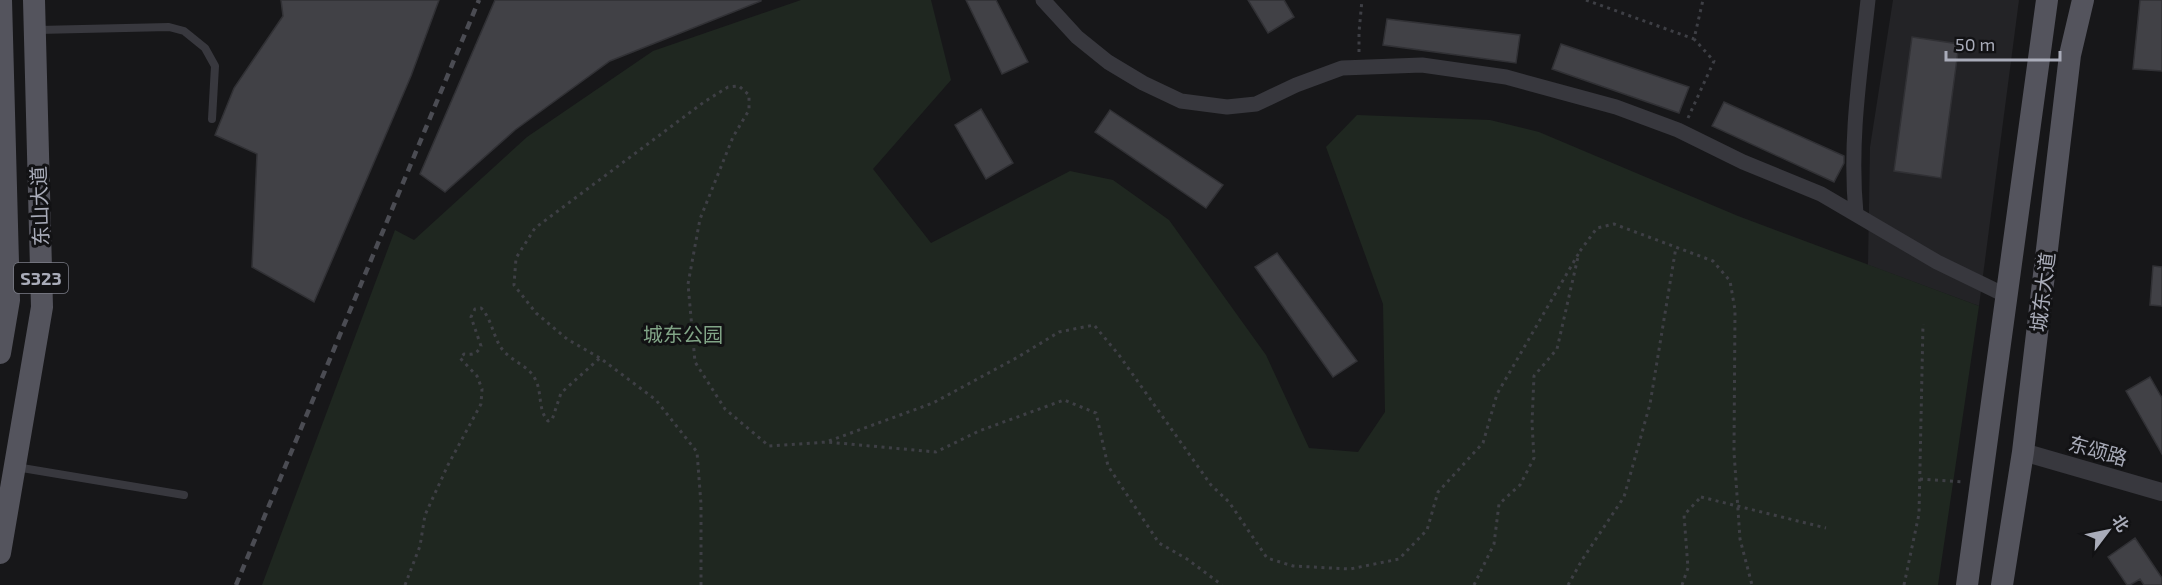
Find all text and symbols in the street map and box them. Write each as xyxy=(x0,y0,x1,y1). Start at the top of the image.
scale bar xyxy=(1946,24,2060,62)
text: 50 m xyxy=(1955,33,1995,55)
street label: 东山大道 xyxy=(26,166,52,246)
street label: 城东大道 xyxy=(2025,251,2059,333)
road number: S323 xyxy=(14,263,68,293)
park label: 城东公园 xyxy=(643,322,723,346)
street label: 东颂路 xyxy=(2066,430,2130,470)
north arrow xyxy=(2078,501,2138,561)
text: 北 xyxy=(2109,511,2133,535)

